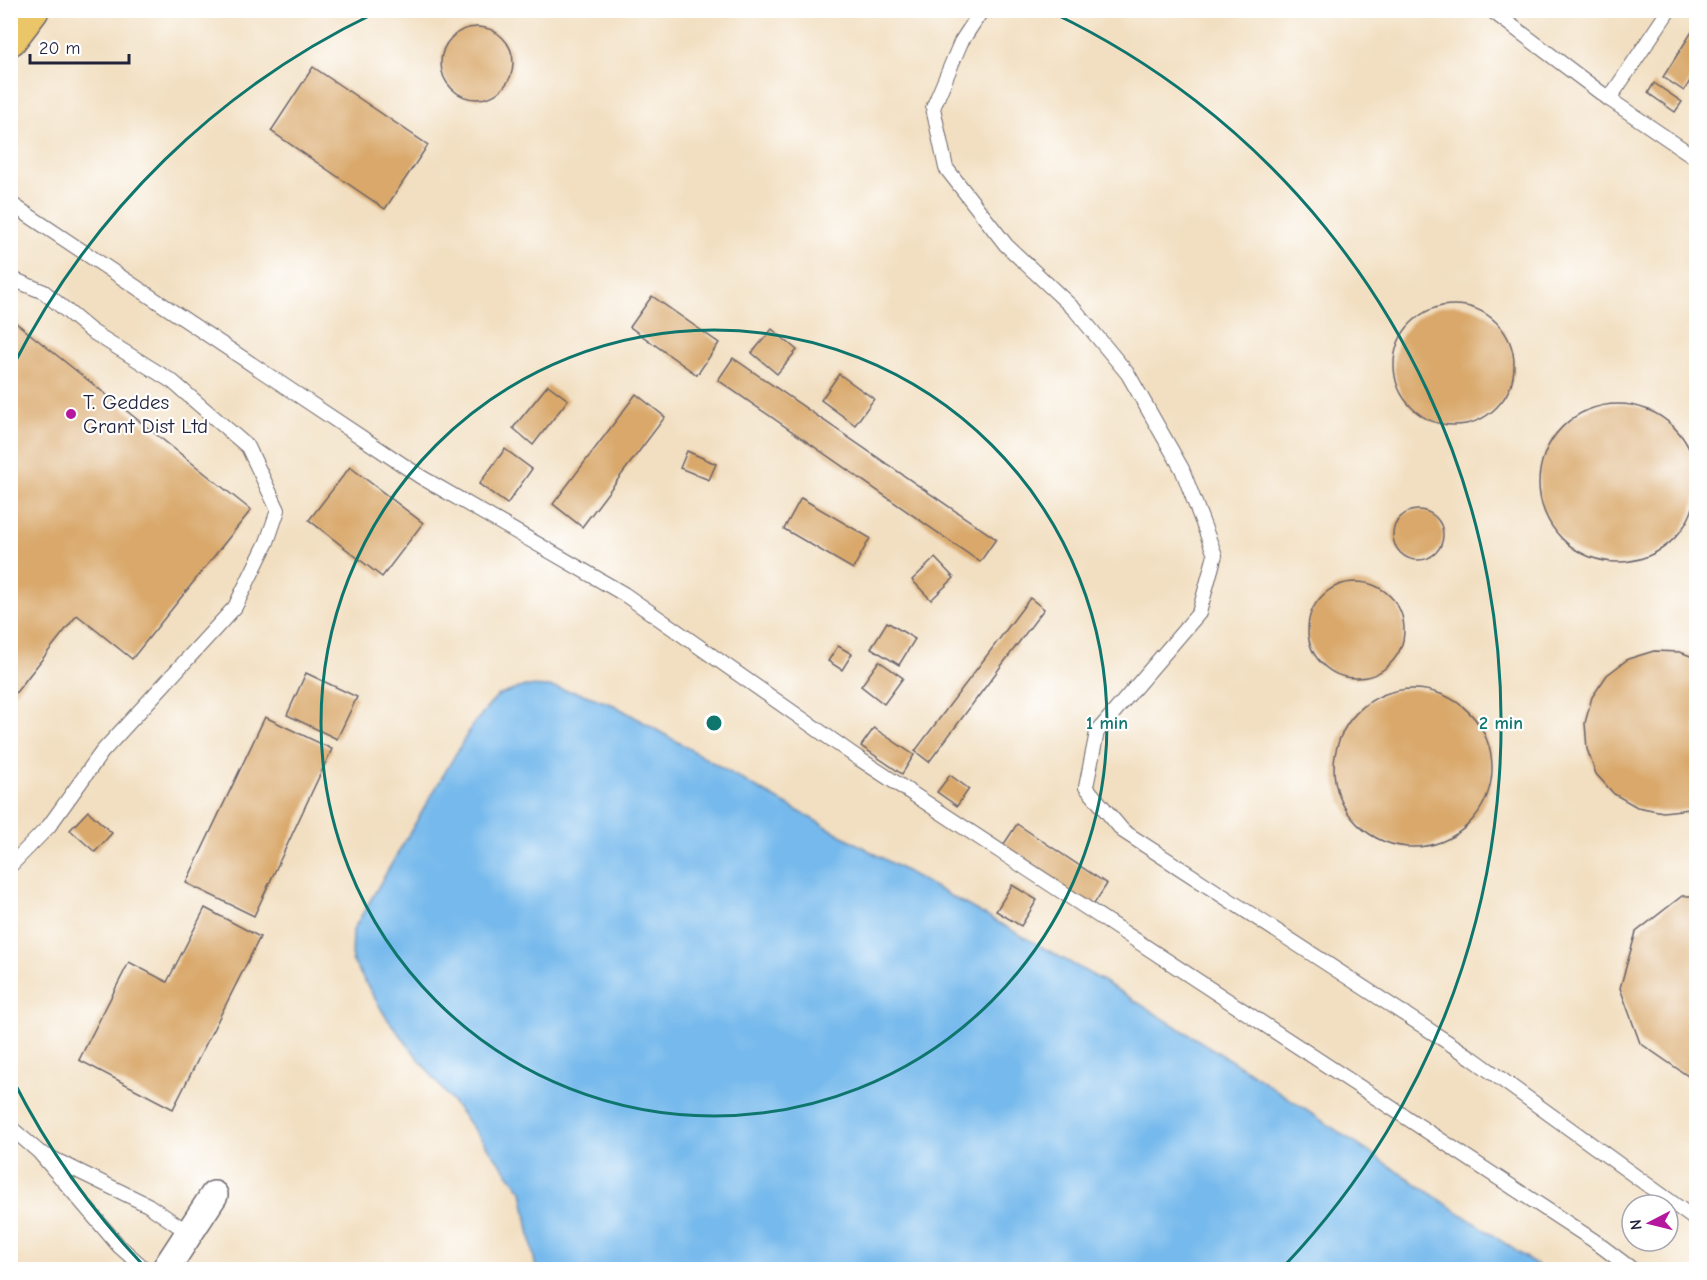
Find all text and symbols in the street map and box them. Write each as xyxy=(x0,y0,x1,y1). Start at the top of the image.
scale bar xyxy=(30,27,129,65)
text: 20 m xyxy=(39,38,80,59)
place label: T. Geddes Grant Dist Ltd xyxy=(83,390,208,438)
marker: T. Geddes Grant Dist Ltd xyxy=(64,407,78,421)
centre of rings xyxy=(704,713,724,733)
text: 1 min xyxy=(1086,713,1128,734)
text: 2 min xyxy=(1479,713,1523,734)
north arrow xyxy=(1620,1193,1680,1253)
text: N xyxy=(1627,1218,1646,1231)

